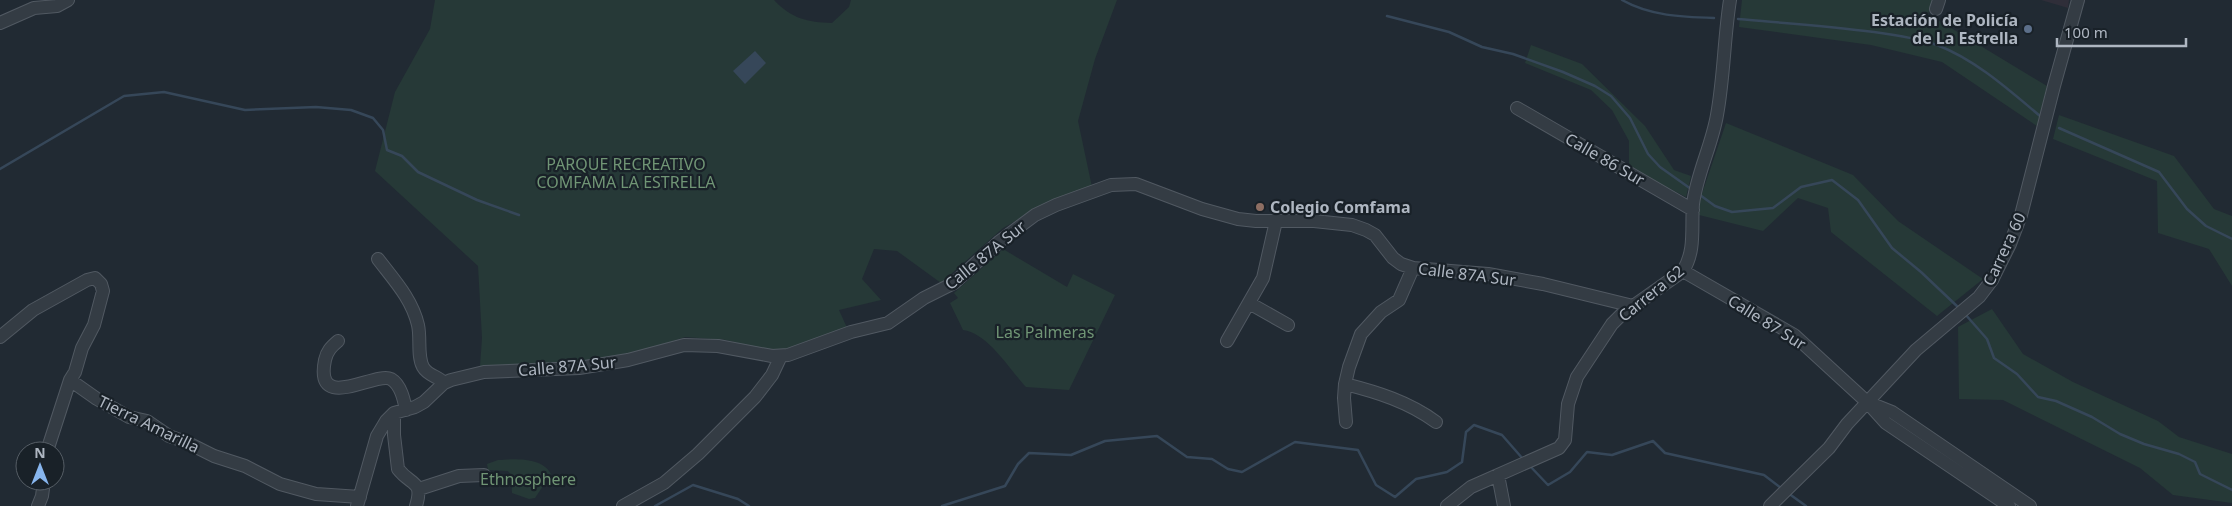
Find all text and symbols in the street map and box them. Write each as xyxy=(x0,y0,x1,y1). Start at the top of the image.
place label: Estación de Policía de La Estrella xyxy=(1871,9,2018,49)
scale bar xyxy=(2057,15,2186,47)
text: 100 m xyxy=(2064,22,2108,42)
marker: Estación de Policía de La Estrella xyxy=(2022,23,2034,35)
street label: Calle 86 Sur xyxy=(1561,127,1649,191)
park label: PARQUE RECREATIVO COMFAMA LA ESTRELLA xyxy=(536,153,716,193)
place label: Colegio Comfama xyxy=(1270,196,1410,218)
marker: Colegio Comfama xyxy=(1254,201,1266,213)
street label: Carrera 60 xyxy=(1977,209,2031,289)
street label: Calle 87A Sur xyxy=(940,215,1030,295)
street label: Calle 87A Sur xyxy=(1417,257,1518,291)
street label: Carrera 62 xyxy=(1613,260,1689,326)
street label: Calle 87 Sur xyxy=(1724,289,1811,355)
park label: Las Palmeras xyxy=(996,321,1094,343)
street label: Calle 87A Sur xyxy=(517,351,617,381)
street label: Tierra Amarilla xyxy=(95,390,203,458)
north arrow xyxy=(15,441,65,491)
text: N xyxy=(34,443,46,462)
park label: Ethnosphere xyxy=(480,468,576,490)

